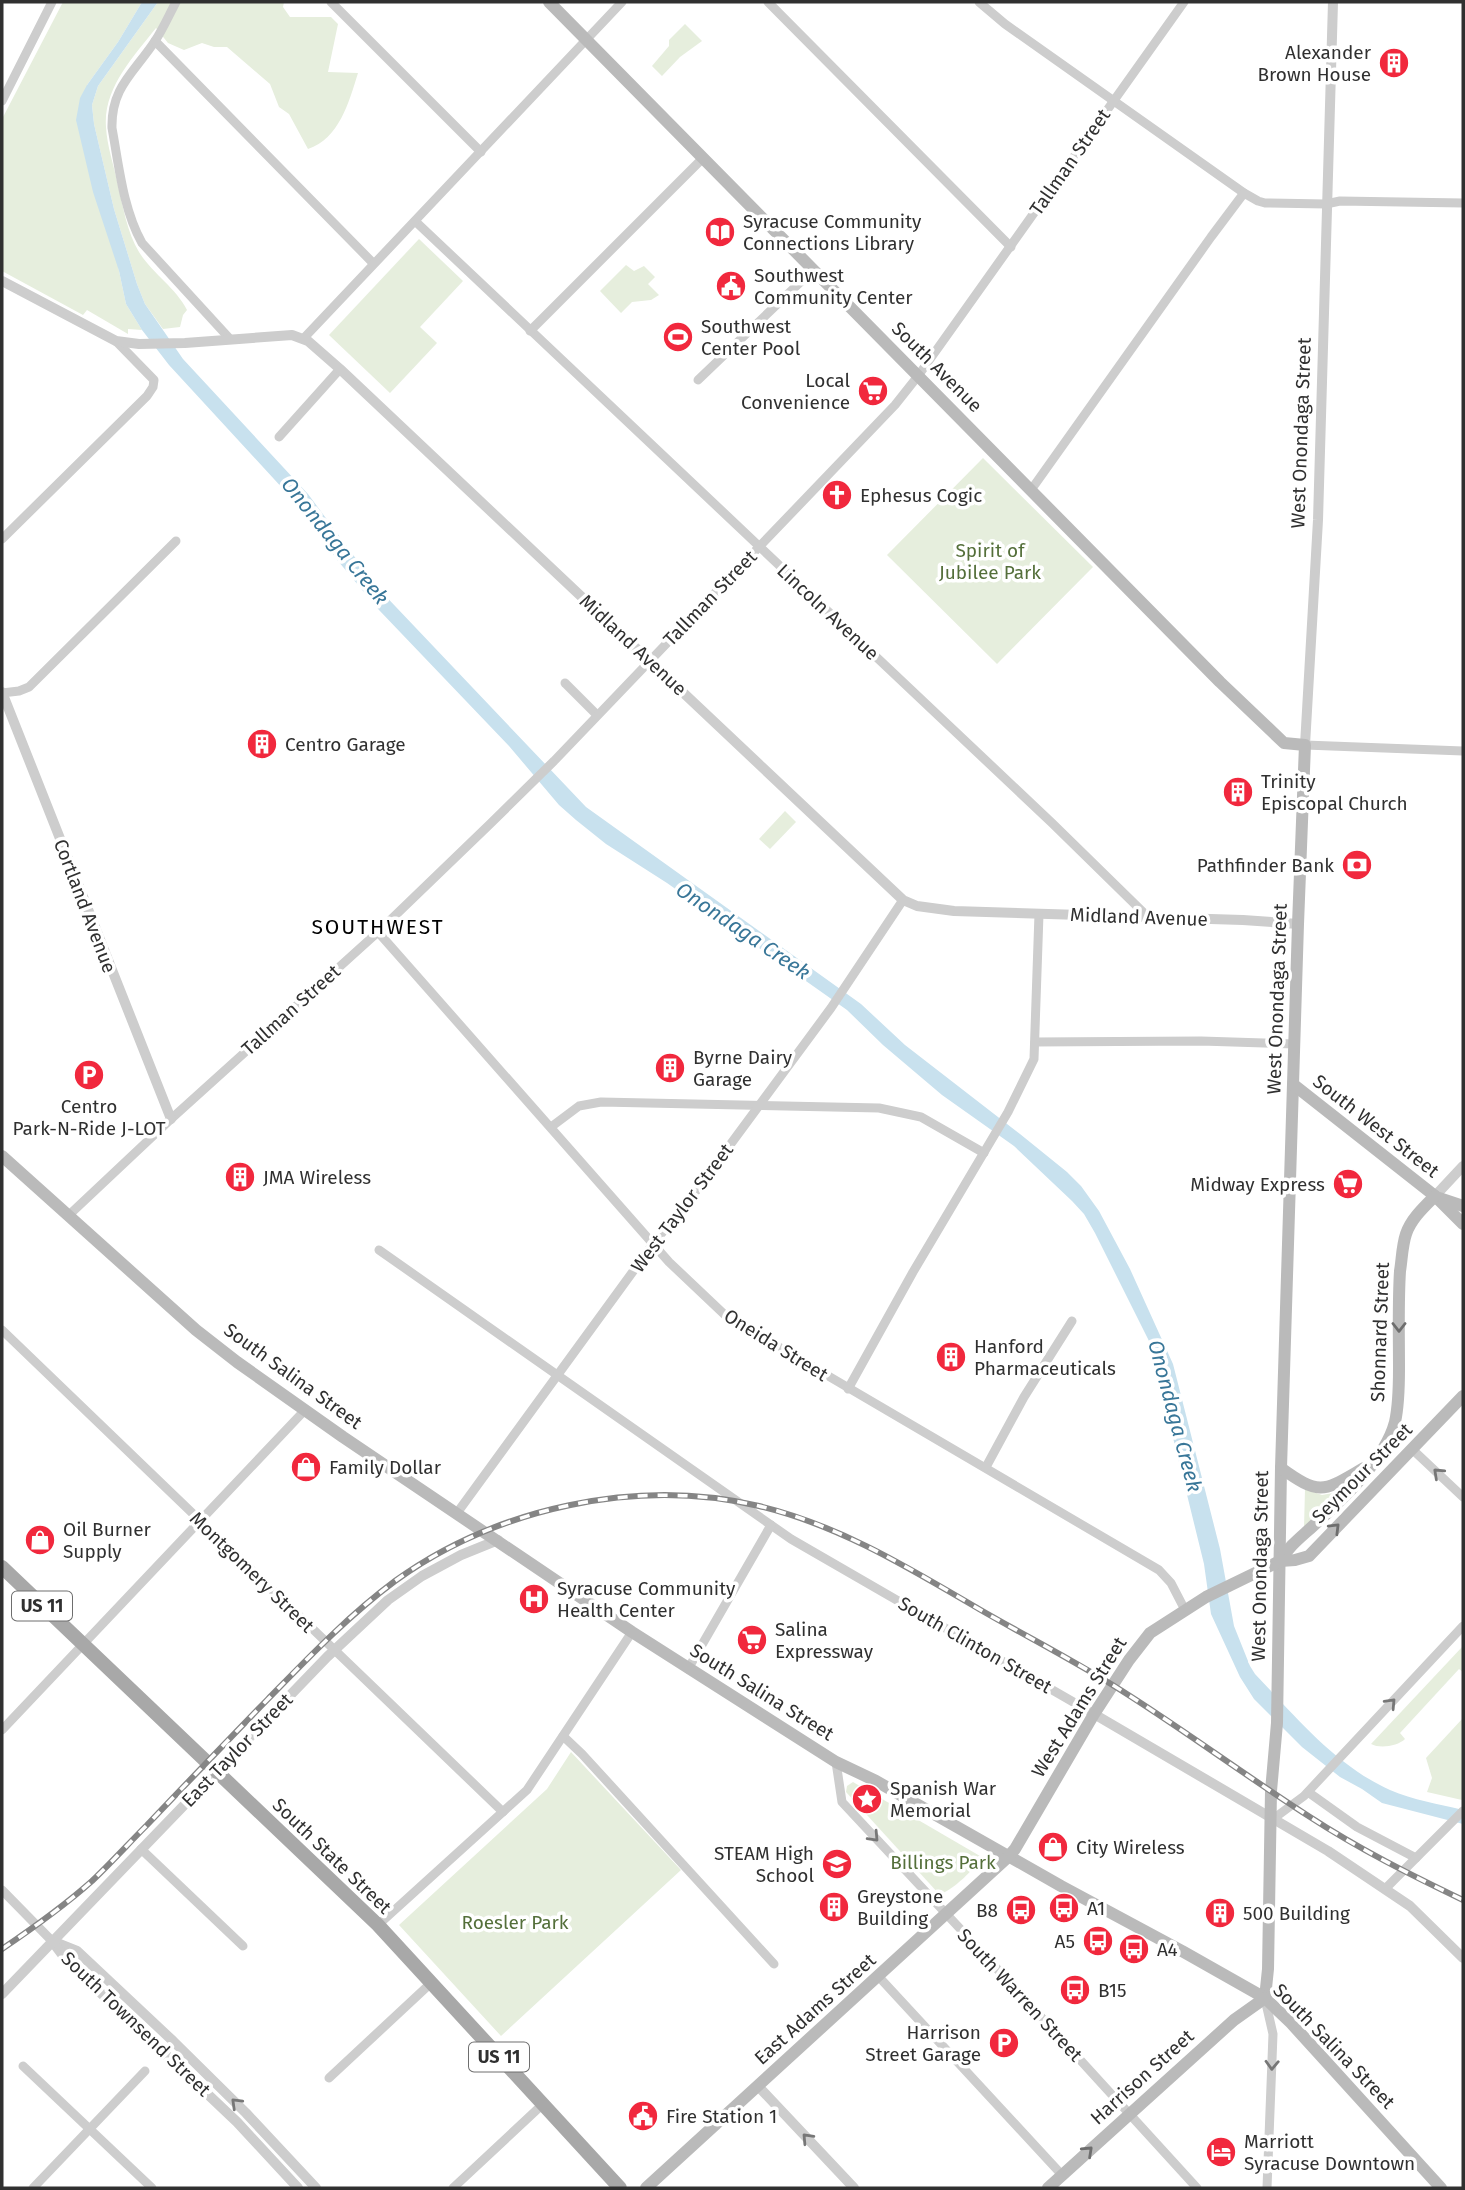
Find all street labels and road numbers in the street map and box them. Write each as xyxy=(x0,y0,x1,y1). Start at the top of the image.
street label: Tallman Street xyxy=(1025,104,1115,220)
street label: South Avenue xyxy=(887,317,987,417)
street label: West Onondaga Street xyxy=(1286,337,1316,529)
street label: Tallman Street xyxy=(658,545,762,651)
street label: Lincoln Avenue xyxy=(772,559,884,665)
street label: Midland Avenue xyxy=(575,590,691,700)
street label: Cortland Avenue xyxy=(49,836,121,976)
street label: Midland Avenue xyxy=(1070,903,1208,931)
street label: West Onondaga Street xyxy=(1262,903,1292,1095)
street label: Tallman Street xyxy=(237,960,345,1060)
street label: South West Street xyxy=(1308,1070,1444,1182)
street label: West Taylor Street xyxy=(626,1139,738,1277)
street label: Shonnard Street xyxy=(1366,1262,1394,1402)
street label: Oneida Street xyxy=(720,1304,832,1386)
street label: South Salina Street xyxy=(219,1318,367,1434)
street label: Seymour Street xyxy=(1307,1418,1417,1528)
street label: West Onondaga Street xyxy=(1247,1470,1273,1662)
street label: Montgomery Street xyxy=(185,1507,319,1637)
road number: US 11 xyxy=(12,1591,72,1620)
street label: South Clinton Street xyxy=(894,1592,1056,1698)
street label: West Adams Street xyxy=(1027,1633,1131,1781)
street label: South Salina Street xyxy=(686,1639,838,1746)
street label: East Taylor Street xyxy=(177,1688,297,1812)
street label: South State Street xyxy=(268,1793,396,1919)
street label: South Warren Street xyxy=(953,1924,1088,2066)
street label: South Townsend Street xyxy=(57,1947,215,2101)
street label: East Adams Street xyxy=(750,1948,880,2069)
street label: South Salina Street xyxy=(1268,1979,1400,2113)
street label: Harrison Street xyxy=(1086,2025,1198,2129)
road number: US 11 xyxy=(469,2042,529,2071)

